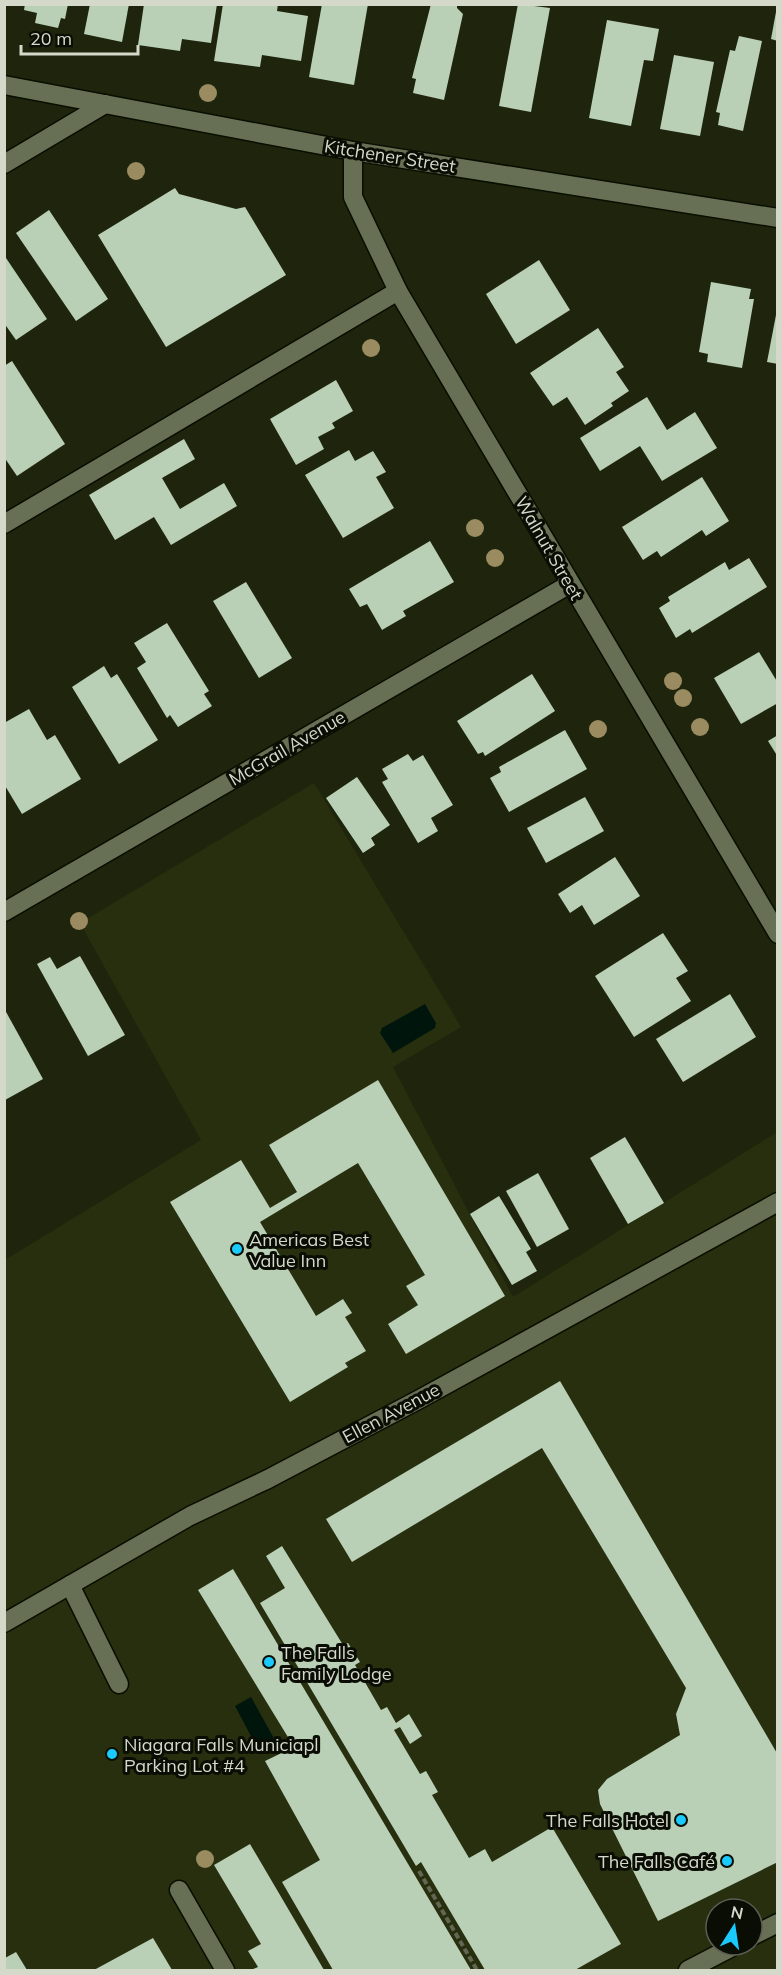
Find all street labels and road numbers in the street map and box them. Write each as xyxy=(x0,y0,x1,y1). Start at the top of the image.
street label: Kitchener Street xyxy=(323,134,457,178)
street label: Walnut Street xyxy=(510,492,588,604)
street label: McGrail Avenue xyxy=(225,705,349,791)
street label: Ellen Avenue xyxy=(338,1378,444,1448)

